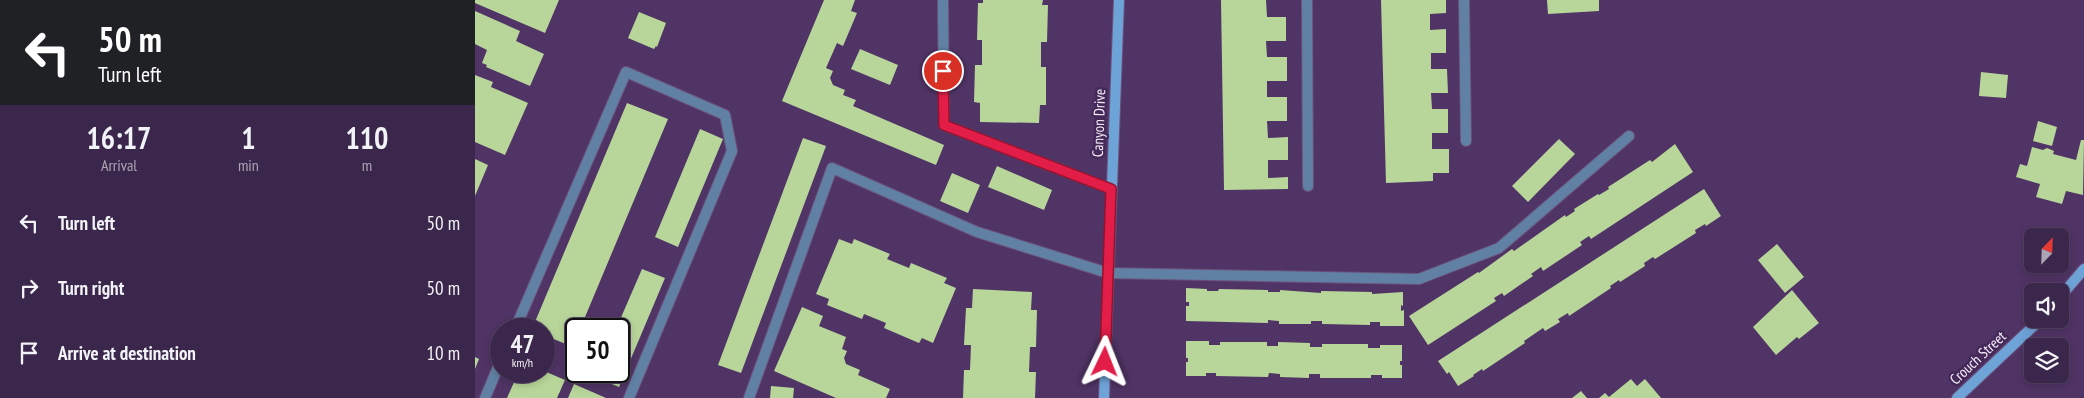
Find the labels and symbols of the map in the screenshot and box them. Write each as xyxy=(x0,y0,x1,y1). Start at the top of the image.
pin xyxy=(922,50,964,92)
street label: Canyon Drive xyxy=(1088,88,1109,157)
north arrow xyxy=(2024,228,2069,272)
speed limit sign: 50 xyxy=(565,318,630,383)
street label: Crouch Street xyxy=(1946,327,2010,388)
position arrow xyxy=(1078,335,1130,387)

